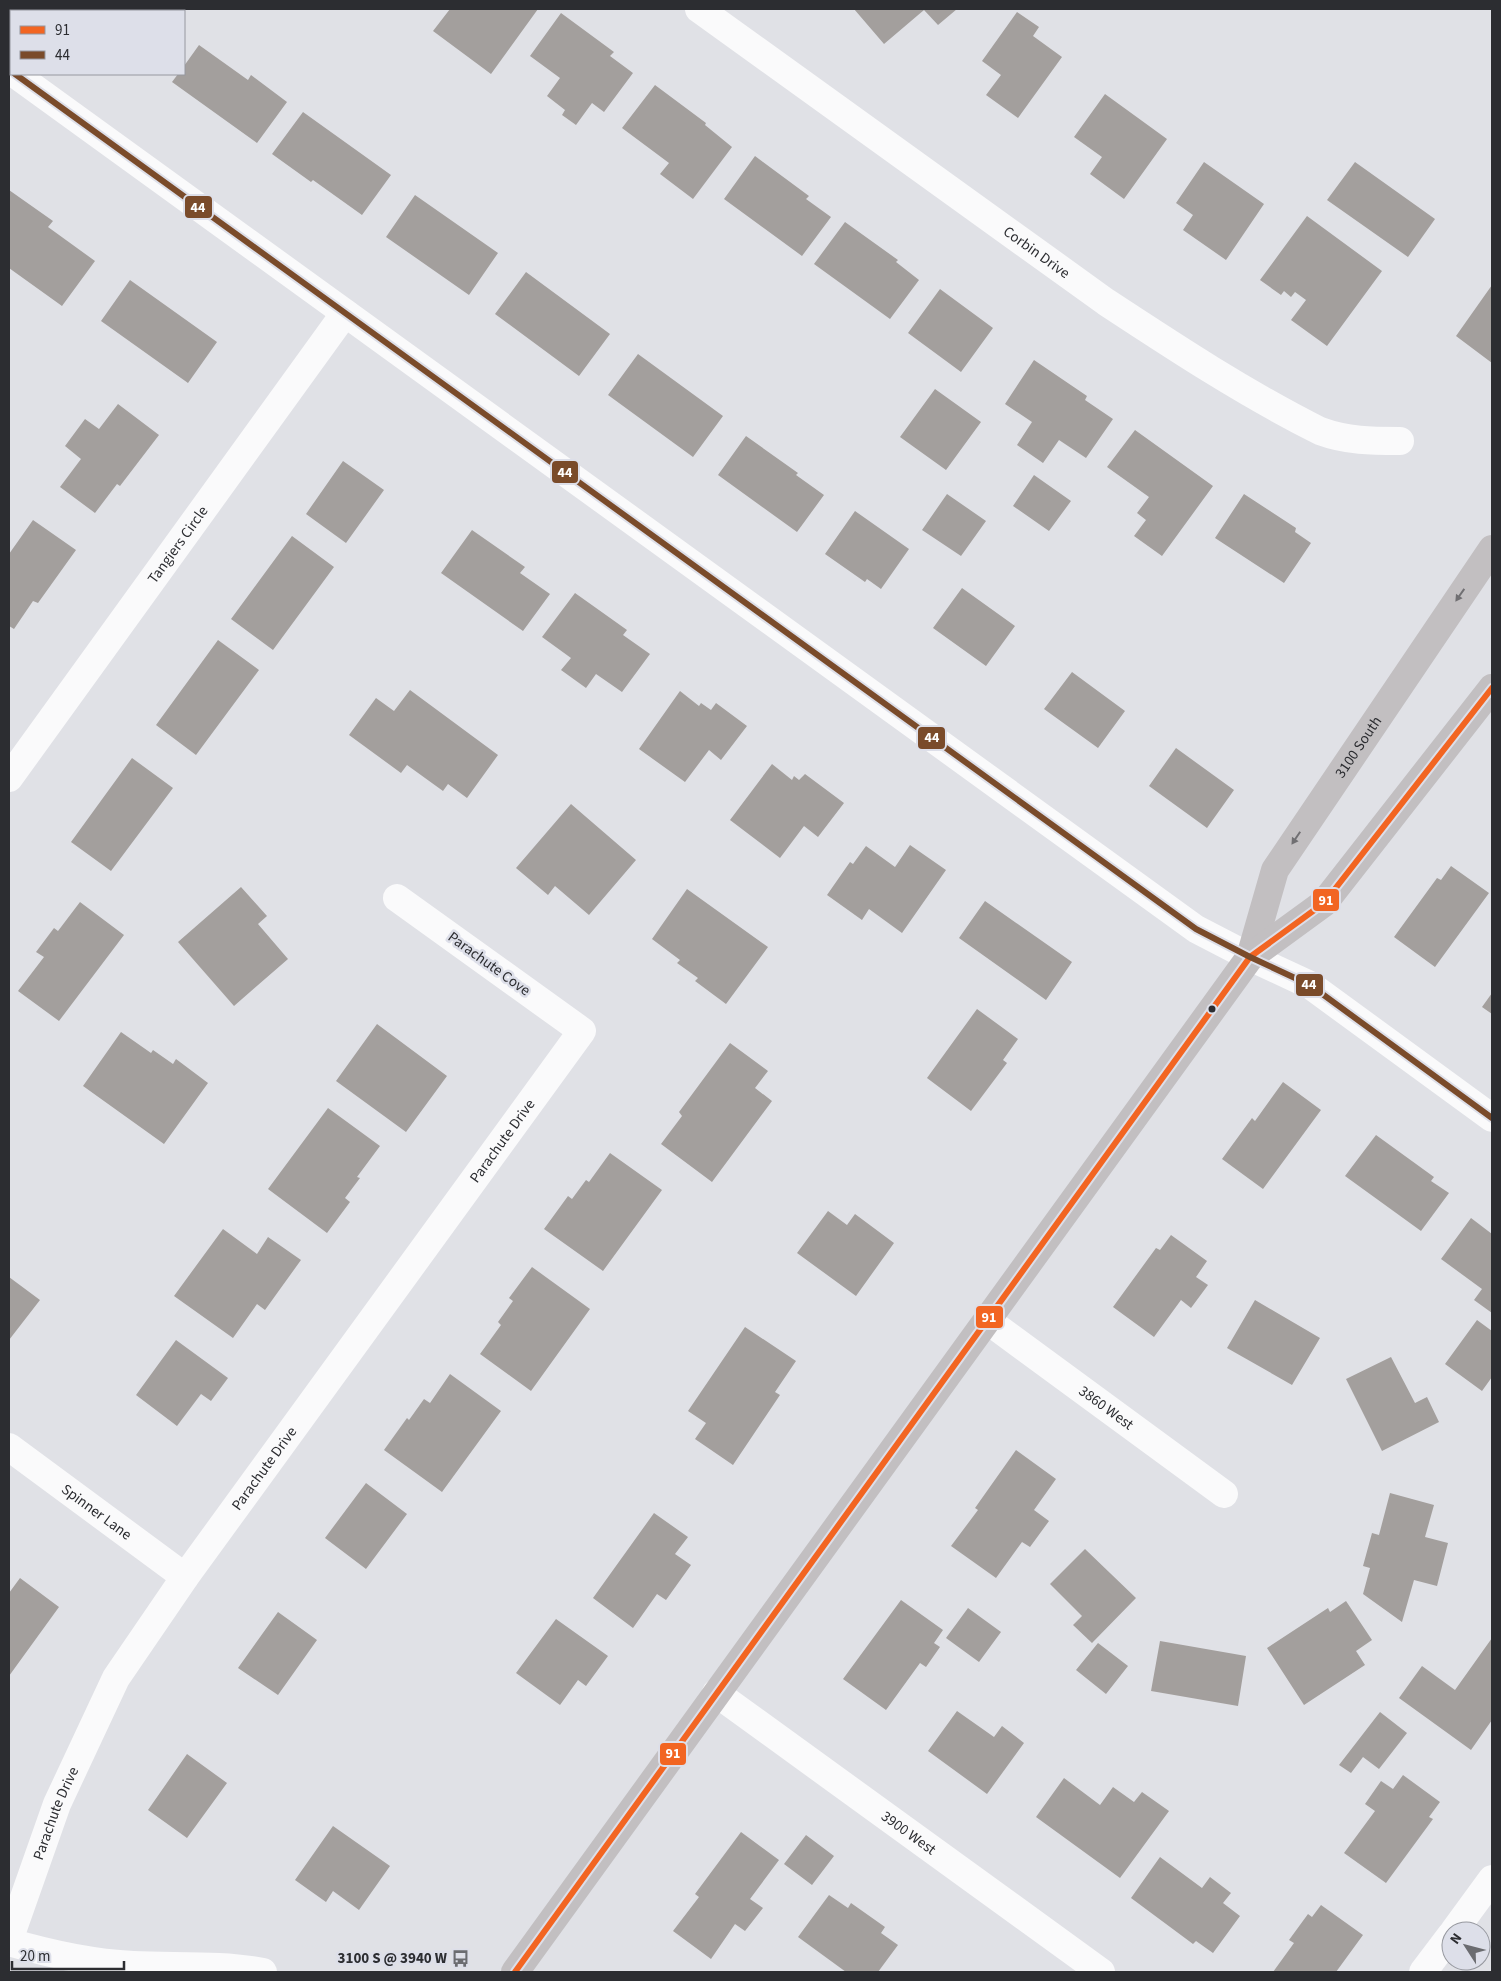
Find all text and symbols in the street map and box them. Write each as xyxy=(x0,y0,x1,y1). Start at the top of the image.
legend xyxy=(10,10,185,75)
text: 91 xyxy=(55,20,70,41)
text: 44 xyxy=(55,45,70,66)
line badge: 44 xyxy=(184,195,213,219)
text: 44 xyxy=(191,198,206,218)
street label: Corbin Drive xyxy=(999,221,1074,283)
line badge: 44 xyxy=(551,460,579,484)
text: 44 xyxy=(558,463,573,483)
street label: Tangiers Circle xyxy=(142,501,213,588)
one-way arrow xyxy=(1455,588,1465,602)
street label: 3100 South xyxy=(1330,712,1387,782)
line badge: 44 xyxy=(917,726,946,750)
text: 44 xyxy=(925,728,940,748)
one-way arrow xyxy=(1292,832,1301,845)
line badge: 91 xyxy=(1312,888,1340,912)
text: 91 xyxy=(1319,891,1333,911)
street label: Parachute Cove xyxy=(443,927,535,1001)
line badge: 44 xyxy=(1295,973,1324,997)
text: 44 xyxy=(1302,975,1317,995)
unlabelled marker xyxy=(1207,1004,1217,1014)
street label: Parachute Drive xyxy=(465,1095,540,1187)
line badge: 91 xyxy=(975,1305,1004,1329)
text: 91 xyxy=(982,1308,996,1328)
street label: 3860 West xyxy=(1075,1380,1138,1435)
street label: Parachute Drive xyxy=(226,1422,302,1515)
street label: Spinner Lane xyxy=(57,1479,136,1545)
line badge: 91 xyxy=(659,1742,687,1766)
text: 91 xyxy=(666,1744,680,1764)
street label: Parachute Drive xyxy=(28,1763,84,1863)
street label: 3900 West xyxy=(877,1806,940,1860)
north arrow xyxy=(1441,1921,1491,1971)
text: N xyxy=(1445,1929,1467,1949)
scale bar xyxy=(12,1938,125,1970)
text: 20 m xyxy=(20,1946,50,1967)
place label: 3100 S @ 3940 W xyxy=(338,1948,447,1969)
bus stop icon: 3100 S @ 3940 W xyxy=(451,1948,471,1968)

